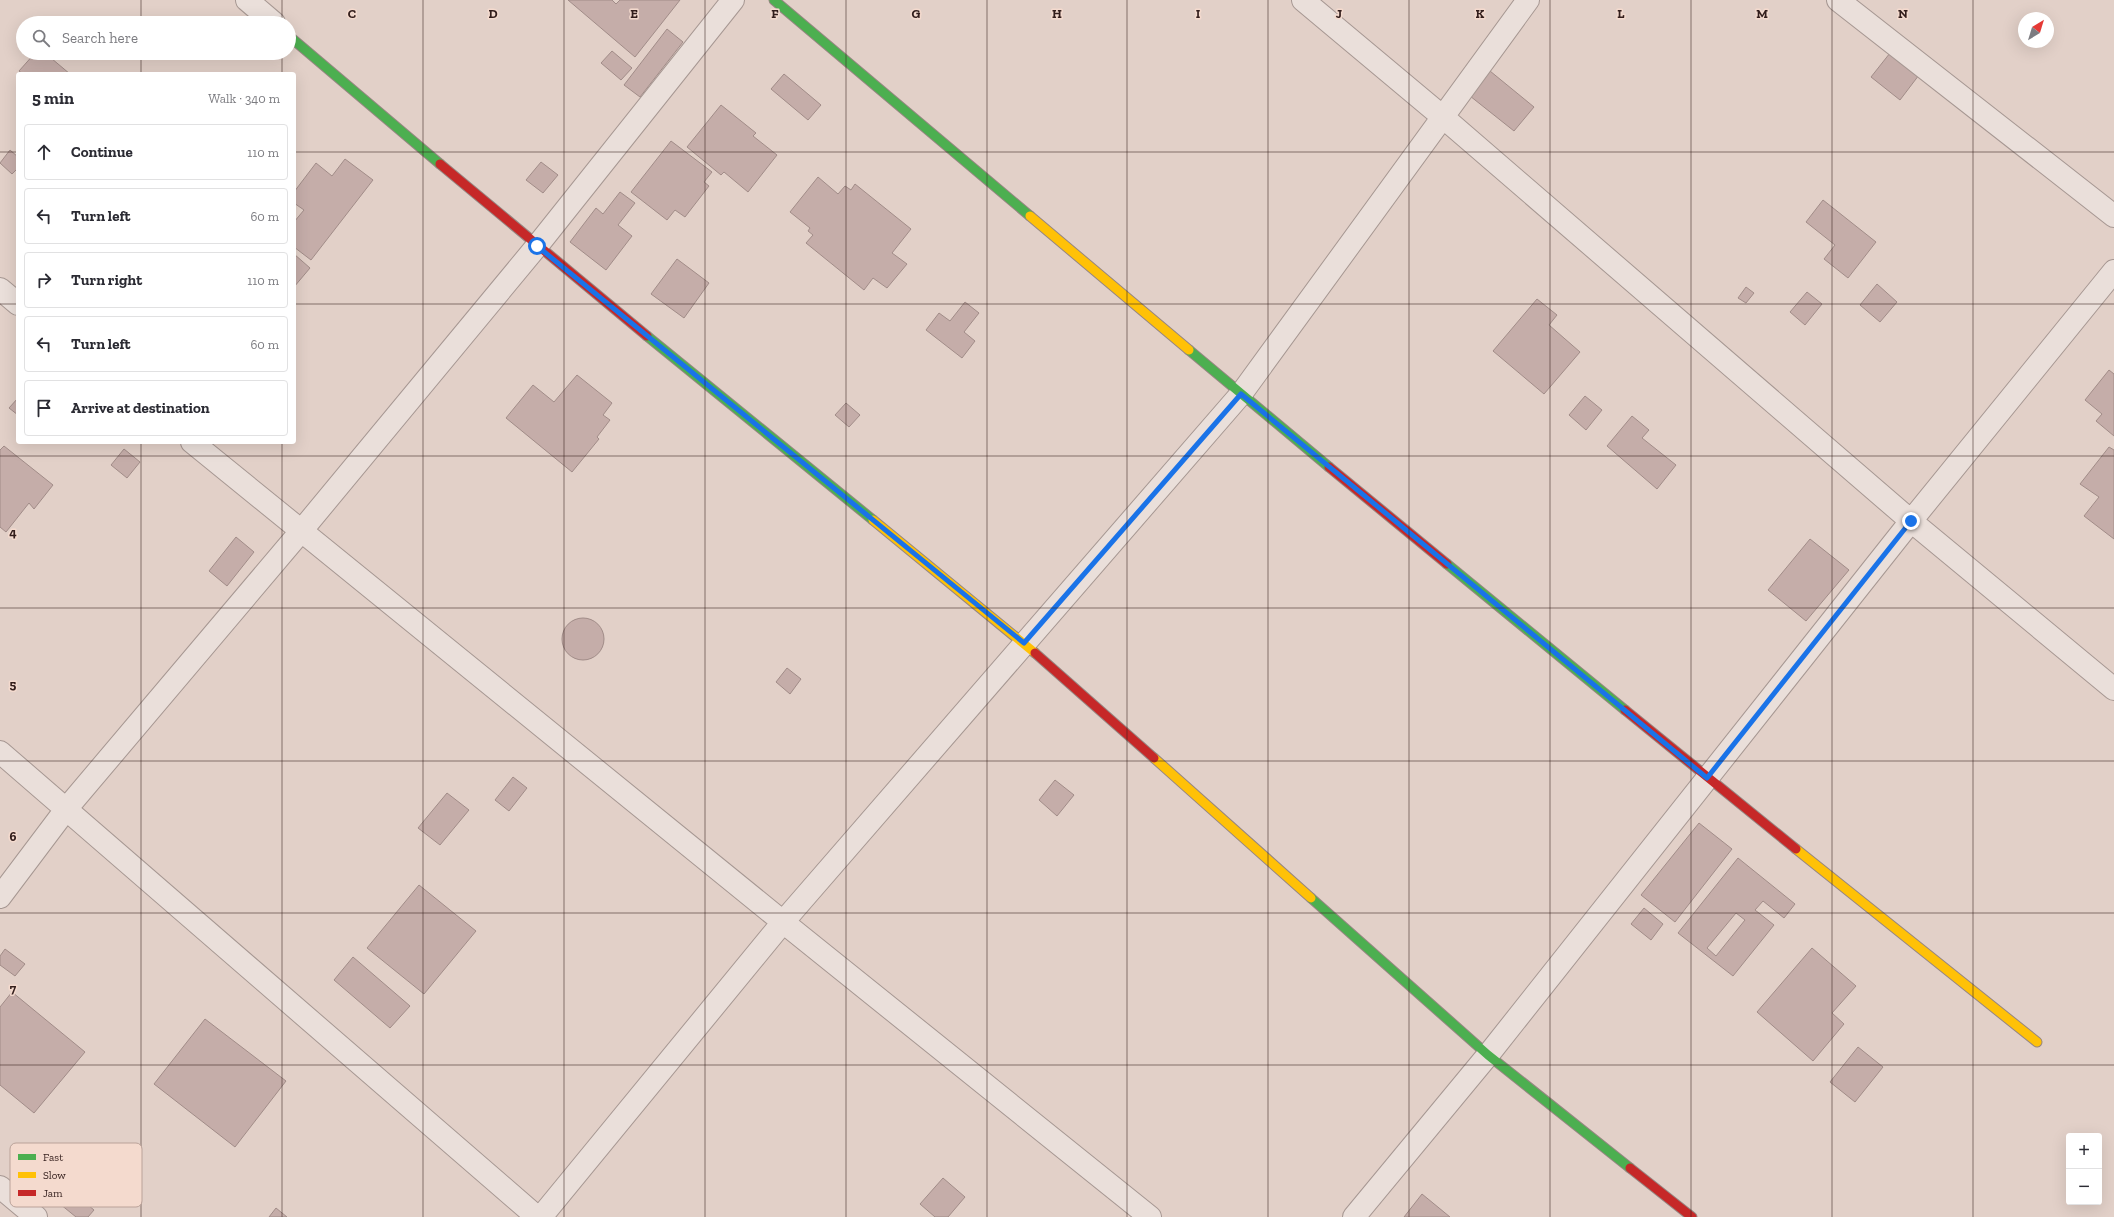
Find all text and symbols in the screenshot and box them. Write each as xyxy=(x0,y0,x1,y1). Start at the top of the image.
text: C xyxy=(348,6,356,21)
text: D xyxy=(488,6,498,21)
text: E xyxy=(630,6,638,21)
text: F xyxy=(771,6,779,21)
text: G xyxy=(912,6,921,21)
text: H xyxy=(1052,6,1062,21)
text: I xyxy=(1196,6,1201,21)
text: J xyxy=(1336,6,1342,21)
text: K xyxy=(1476,6,1485,21)
text: L xyxy=(1617,6,1625,21)
text: M xyxy=(1756,6,1768,21)
text: N xyxy=(1898,6,1908,21)
north arrow xyxy=(2018,12,2054,48)
search box xyxy=(16,16,296,60)
icon: search xyxy=(30,27,52,49)
text: Search here xyxy=(62,29,138,47)
text: 5 min xyxy=(32,88,74,108)
text: Walk · 340 m xyxy=(208,91,280,106)
icon: ahead xyxy=(33,141,55,163)
text: Continue xyxy=(71,143,133,161)
text: 110 m xyxy=(247,145,279,160)
icon: left xyxy=(33,205,55,227)
text: Turn left xyxy=(71,207,131,225)
text: 60 m xyxy=(250,209,279,224)
route start xyxy=(528,237,546,255)
icon: right xyxy=(33,269,55,291)
text: Turn right xyxy=(71,271,142,289)
text: 110 m xyxy=(247,273,279,288)
icon: left xyxy=(33,333,55,355)
text: Turn left xyxy=(71,335,131,353)
text: 60 m xyxy=(250,337,279,352)
icon: arrive xyxy=(33,397,55,419)
text: Arrive at destination xyxy=(71,399,210,417)
route end xyxy=(1902,512,1920,530)
text: 4 xyxy=(9,525,17,540)
text: 5 xyxy=(10,677,17,692)
text: 6 xyxy=(10,829,17,844)
text: 7 xyxy=(10,981,17,996)
map controls xyxy=(2066,1133,2102,1205)
button: + xyxy=(2066,1133,2102,1169)
legend xyxy=(10,1143,142,1207)
text: Fast xyxy=(43,1151,64,1164)
text: Slow xyxy=(43,1169,66,1182)
button: − xyxy=(2066,1169,2102,1205)
text: Jam xyxy=(43,1187,63,1200)

